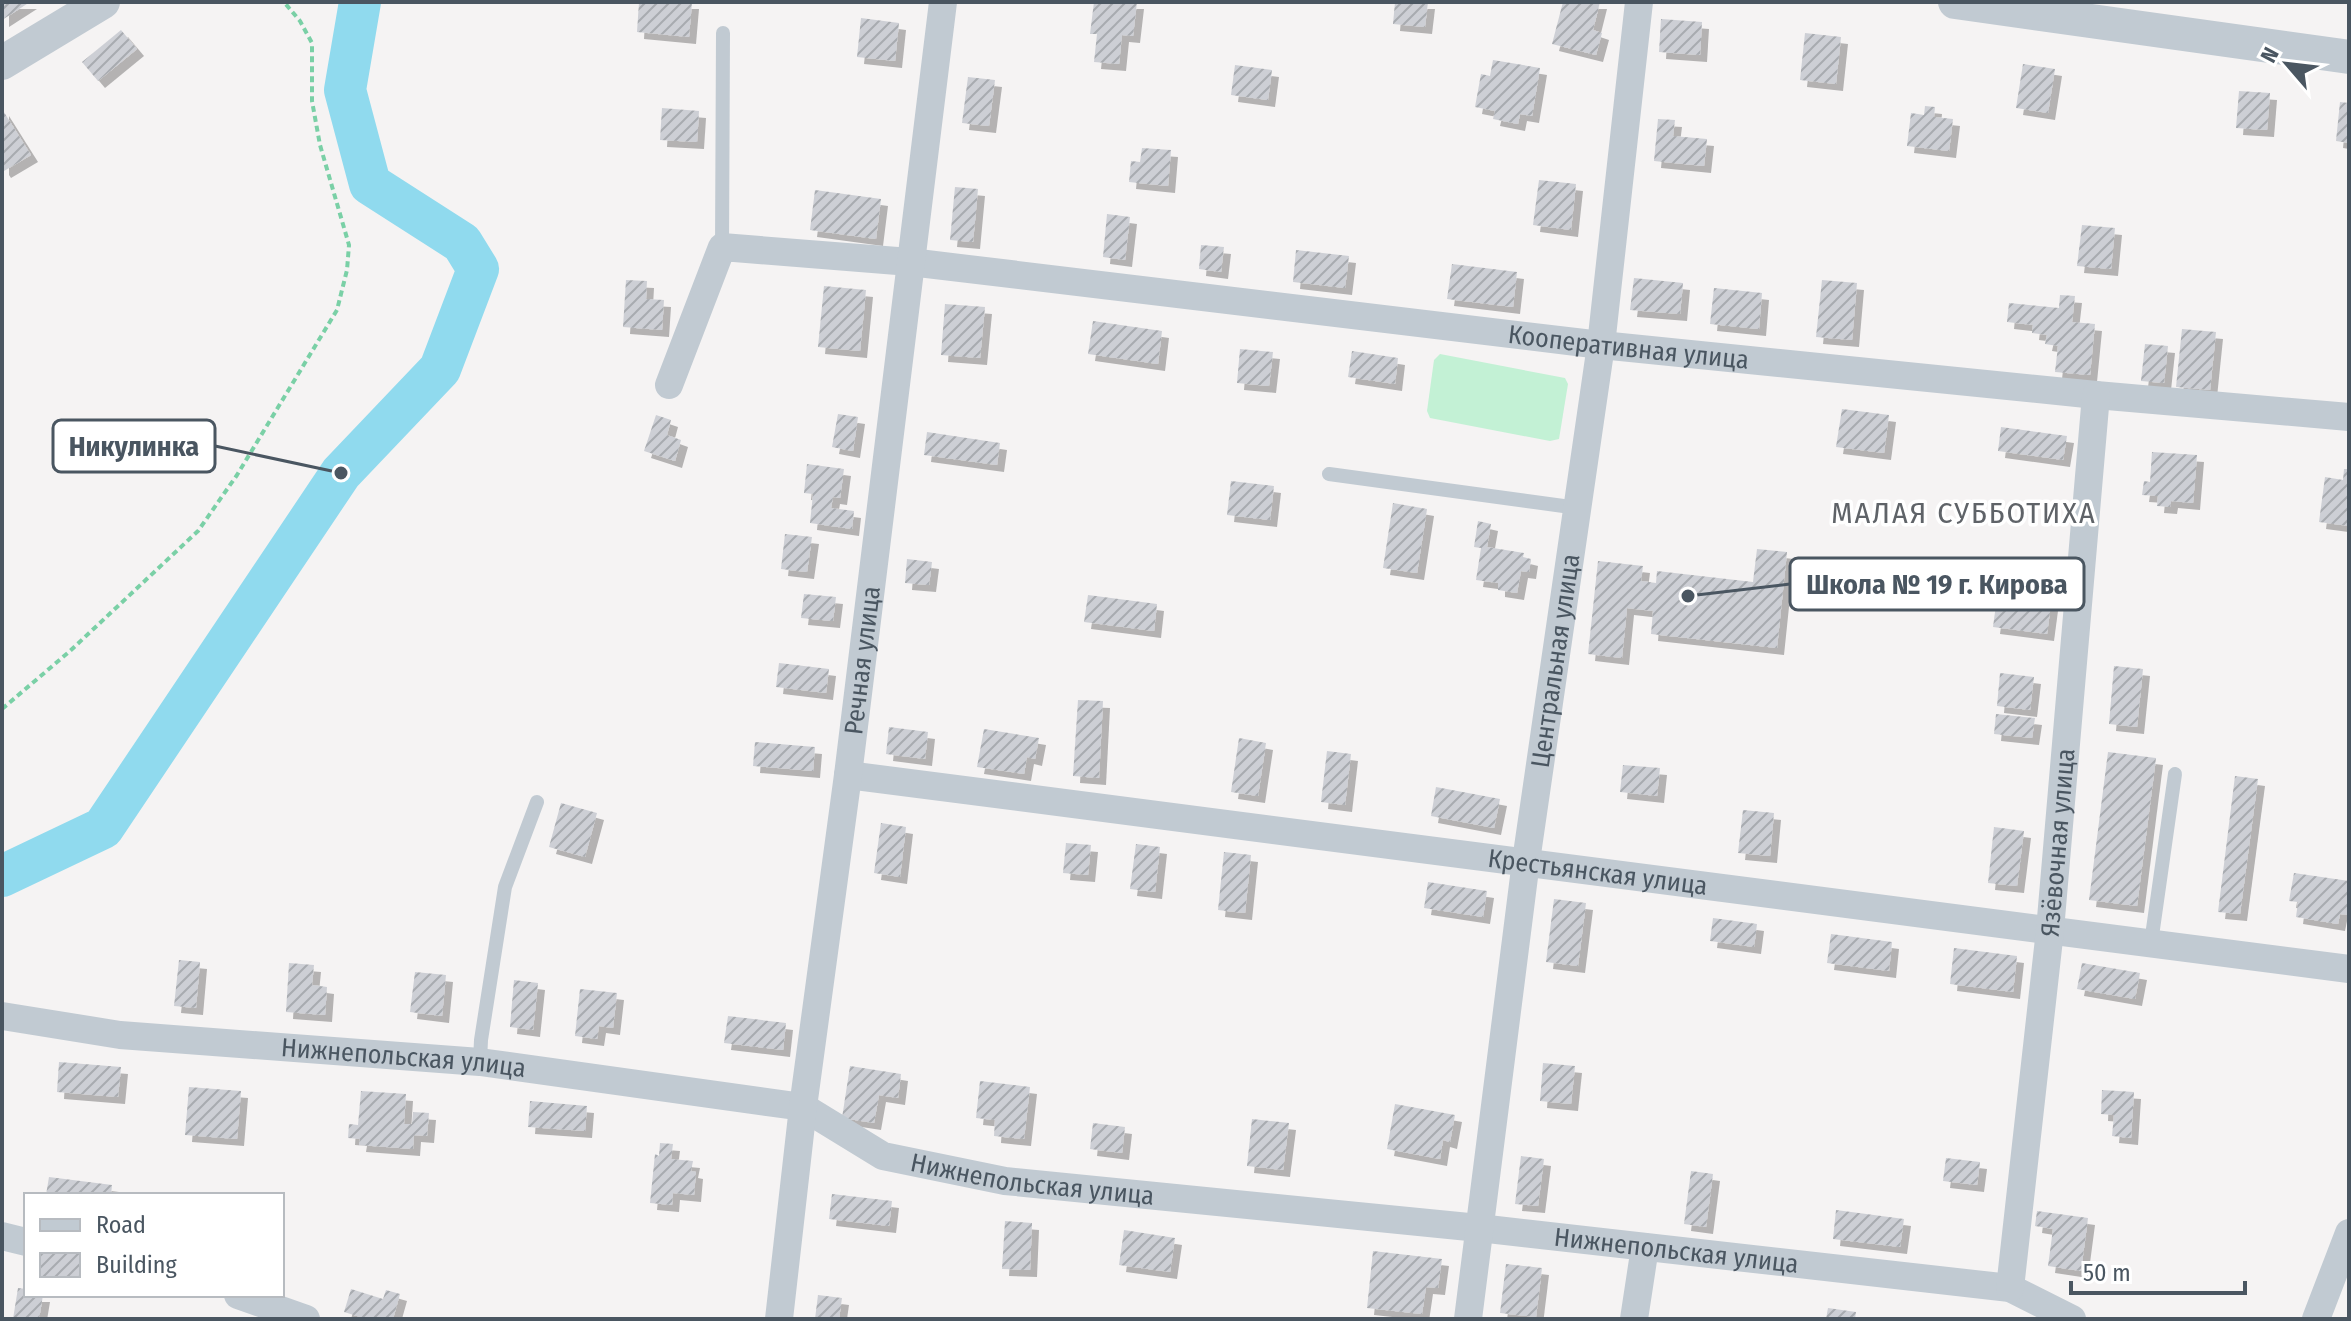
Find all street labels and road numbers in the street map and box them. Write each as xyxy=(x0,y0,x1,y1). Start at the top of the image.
street label: Кооперативная улица xyxy=(1506,319,1750,376)
street label: Центральная улица xyxy=(1525,552,1586,770)
street label: Речная улица xyxy=(838,584,887,736)
street label: Язёвочная улица xyxy=(2034,747,2082,938)
street label: Крестьянская улица xyxy=(1486,843,1709,902)
street label: Нижнепольская улица xyxy=(280,1032,528,1084)
street label: Нижнепольская улица xyxy=(908,1147,1156,1212)
street label: Нижнепольская улица xyxy=(1553,1222,1800,1280)

